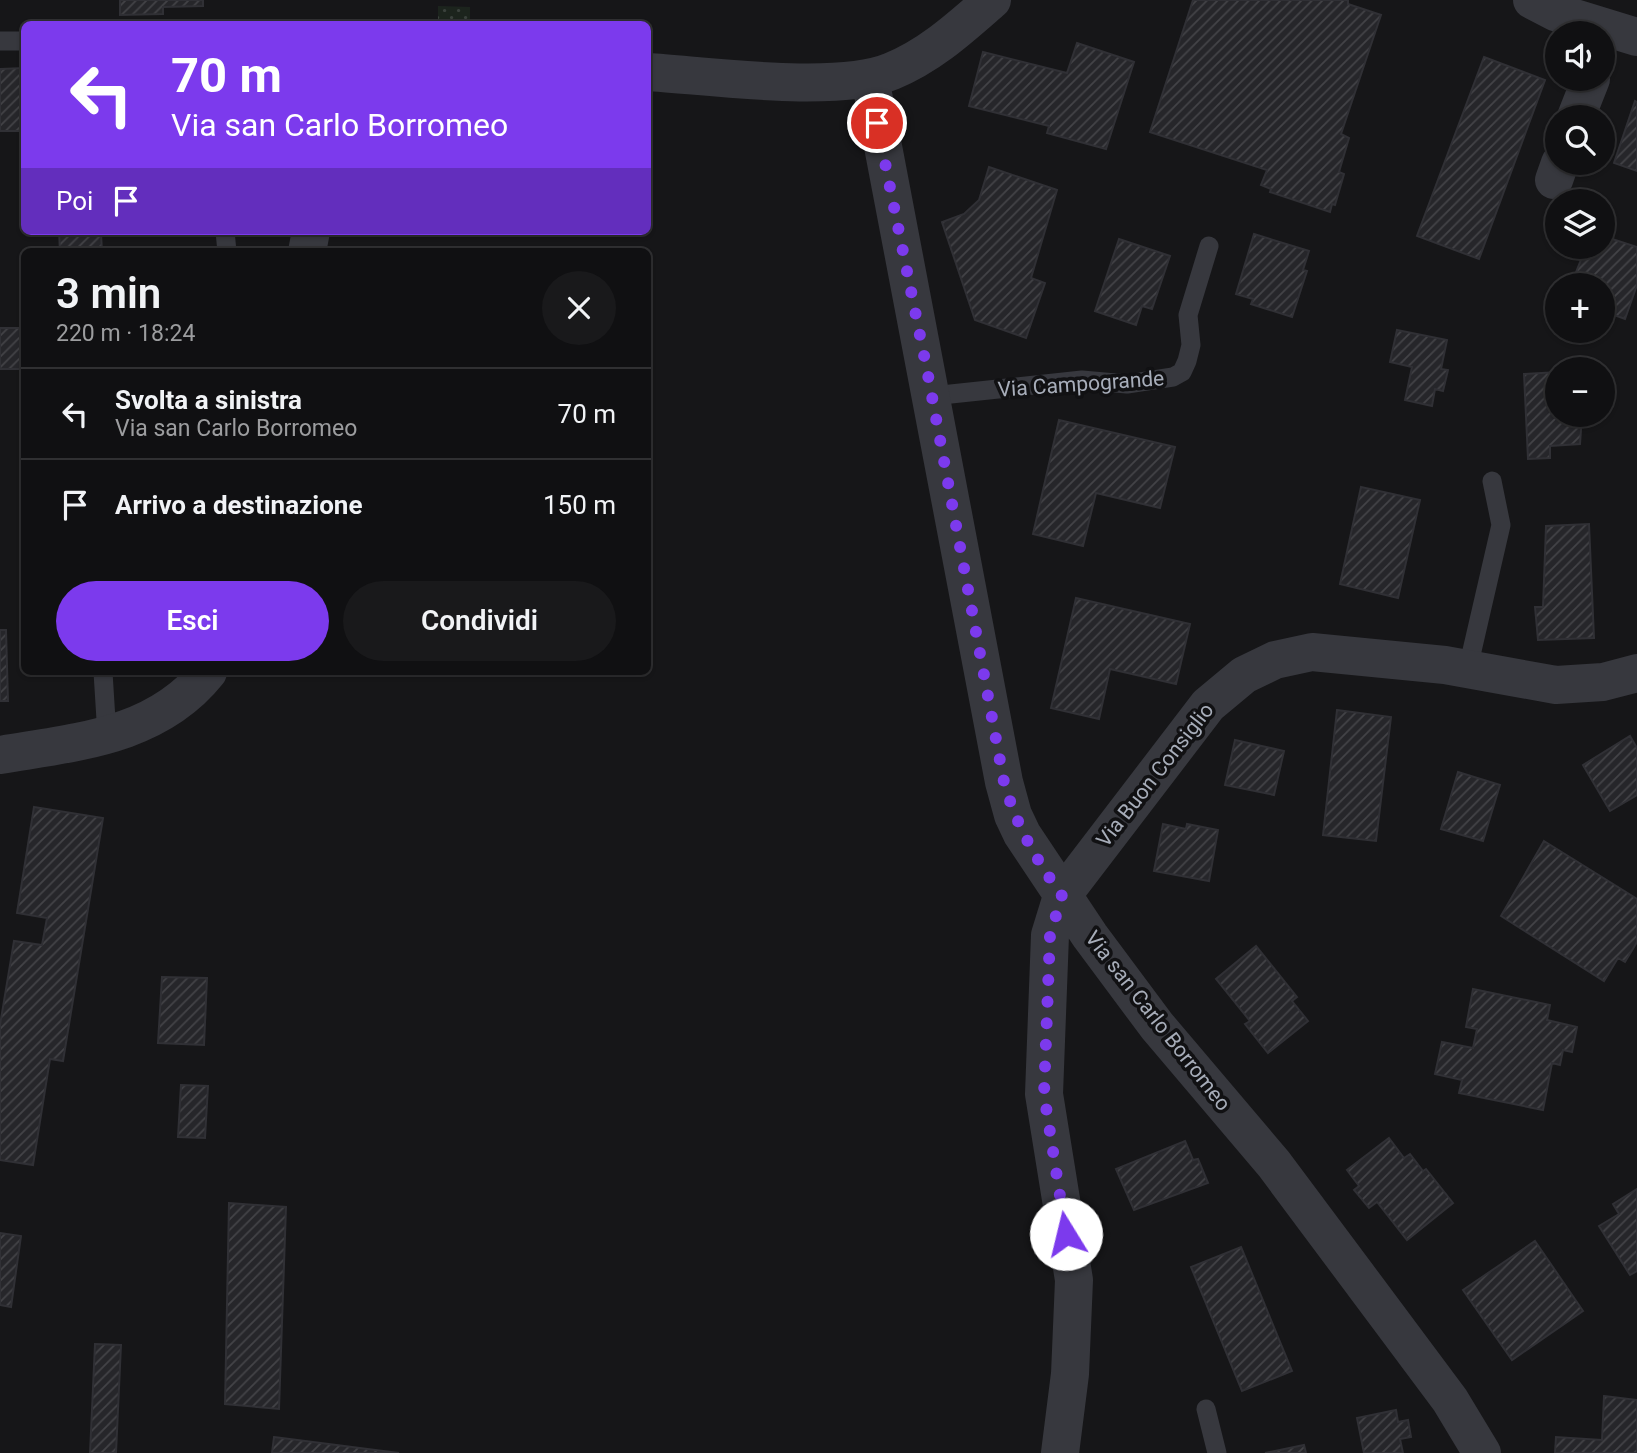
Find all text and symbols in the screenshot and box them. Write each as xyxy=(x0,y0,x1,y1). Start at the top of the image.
map controls xyxy=(1545,21,1615,427)
button: sound xyxy=(1545,21,1615,91)
text: 70 m xyxy=(171,47,282,104)
icon: left xyxy=(56,49,147,140)
pin xyxy=(847,93,907,153)
icon: arrive xyxy=(858,104,896,142)
button: search xyxy=(1545,105,1615,175)
text: Via san Carlo Borromeo xyxy=(171,106,508,144)
icon: arrive xyxy=(107,182,145,220)
text: Poi xyxy=(56,186,93,216)
button: layers xyxy=(1545,189,1615,259)
text: 3 min xyxy=(56,269,161,318)
button: close xyxy=(542,271,616,345)
button: + xyxy=(1545,273,1615,343)
text: 220 m · 18:24 xyxy=(56,320,195,347)
button: − xyxy=(1545,357,1615,427)
street label: Via Campogrande xyxy=(997,366,1165,402)
text: Svolta a sinistra xyxy=(115,385,302,415)
icon: left xyxy=(56,395,94,433)
text: 70 m xyxy=(558,399,616,429)
text: Via san Carlo Borromeo xyxy=(115,415,357,442)
icon: arrive xyxy=(56,486,94,524)
text: Arrivo a destinazione xyxy=(115,490,362,520)
text: 150 m xyxy=(543,490,616,520)
button: Esci xyxy=(56,581,329,661)
button: Condividi xyxy=(343,581,616,661)
street label: Via Buon Consiglio xyxy=(1091,698,1219,852)
street label: Via san Carlo Borromeo xyxy=(1080,926,1236,1116)
position arrow xyxy=(1029,1197,1103,1271)

